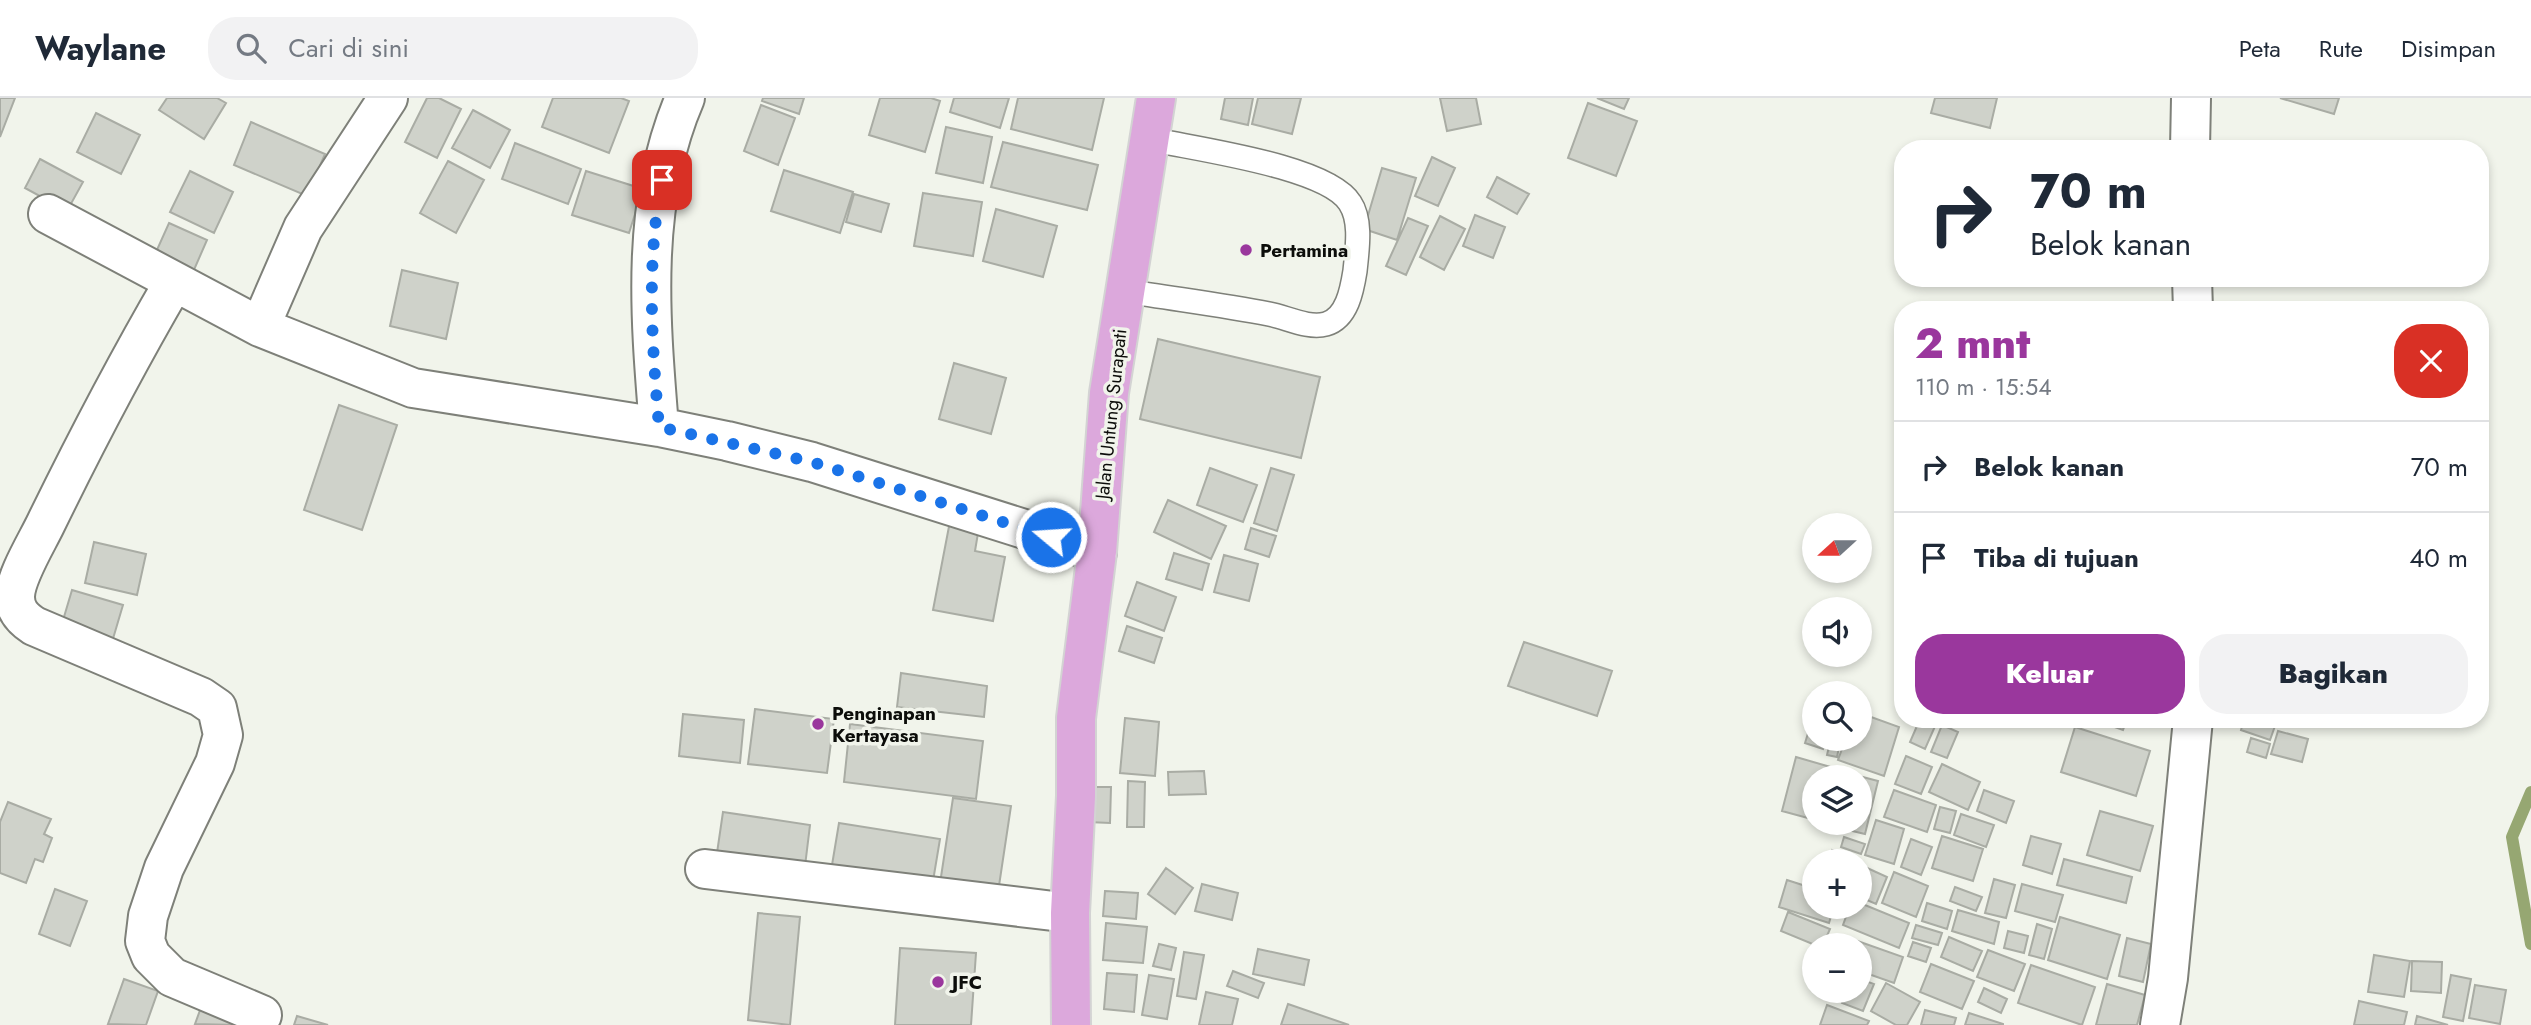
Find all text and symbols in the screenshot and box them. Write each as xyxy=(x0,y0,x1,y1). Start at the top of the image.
search box xyxy=(208,17,698,80)
text: Waylane xyxy=(35,25,166,72)
icon: search xyxy=(232,29,270,67)
text: Cari di sini xyxy=(288,29,409,67)
text: Peta xyxy=(2239,31,2281,66)
text: Rute xyxy=(2319,31,2363,66)
text: Disimpan xyxy=(2401,31,2496,66)
pin xyxy=(632,150,692,210)
text: 70 m xyxy=(2030,156,2147,226)
icon: arrive xyxy=(643,161,681,199)
icon: right xyxy=(1915,168,2006,259)
text: Belok kanan xyxy=(2030,221,2191,267)
place label: Pertamina xyxy=(1260,237,1348,264)
marker: Pertamina xyxy=(1238,242,1254,258)
text: 2 mnt xyxy=(1915,313,2030,374)
button: close xyxy=(2394,324,2468,398)
street label: Jalan Untung Surapati xyxy=(1088,327,1133,504)
text: 110 m · 15:54 xyxy=(1915,370,2052,404)
icon: right xyxy=(1915,448,1953,486)
text: Belok kanan xyxy=(1974,448,2124,486)
text: 70 m xyxy=(2411,448,2468,486)
position arrow xyxy=(1014,500,1088,574)
north arrow xyxy=(1802,513,1872,583)
map controls xyxy=(1802,513,1872,1003)
icon: arrive xyxy=(1915,539,1953,577)
text: Tiba di tujuan xyxy=(1974,539,2139,577)
text: 40 m xyxy=(2409,539,2468,577)
button: sound xyxy=(1802,597,1872,667)
button: Keluar xyxy=(1915,634,2185,714)
button: Bagikan xyxy=(2199,634,2468,714)
button: search xyxy=(1802,681,1872,751)
place label: Penginapan Kertayasa xyxy=(832,700,936,749)
marker: Penginapan Kertayasa xyxy=(810,716,826,732)
button: layers xyxy=(1802,765,1872,835)
button: + xyxy=(1802,849,1872,919)
button: − xyxy=(1802,933,1872,1003)
place label: JFC xyxy=(948,969,982,996)
marker: JFC xyxy=(930,974,946,990)

